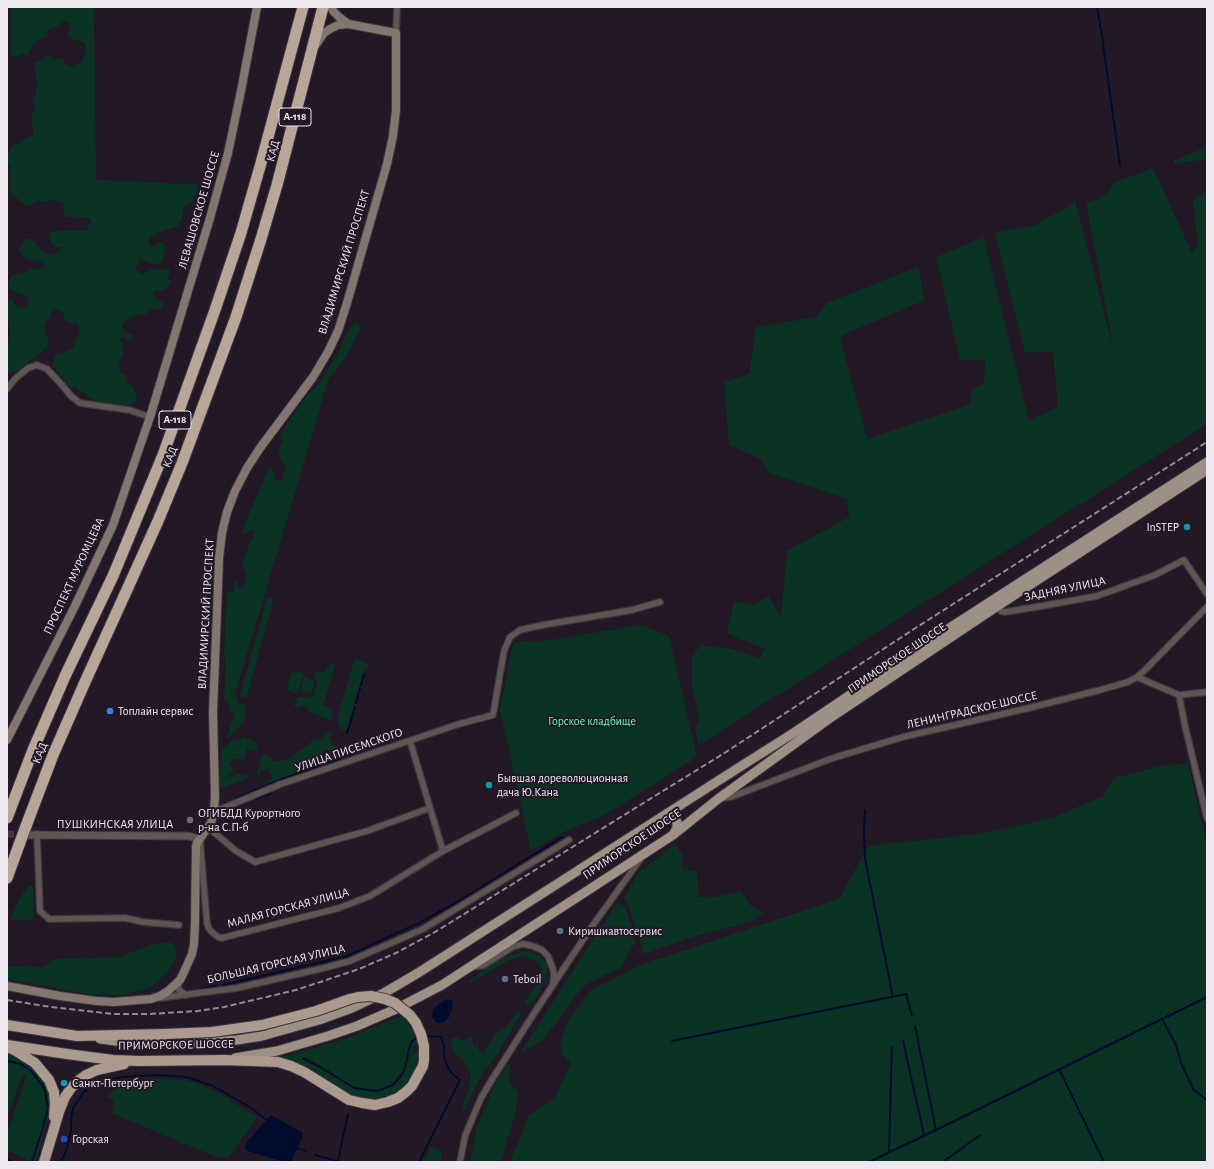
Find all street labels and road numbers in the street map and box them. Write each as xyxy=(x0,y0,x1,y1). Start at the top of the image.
road number: А-118 xyxy=(279,108,311,126)
street label: КАД xyxy=(263,139,283,163)
street label: ЛЕВАШОВСКОЕ ШОССЕ xyxy=(175,149,223,271)
street label: ВЛАДИМИРСКИЙ ПРОСПЕКТ xyxy=(315,188,373,336)
road number: А-118 xyxy=(159,411,191,429)
street label: КАД xyxy=(159,444,181,470)
street label: ПРОСПЕКТ МУРОМЦЕВА xyxy=(41,515,107,637)
street label: ВЛАДИМИРСКИЙ ПРОСПЕКТ xyxy=(195,538,217,690)
street label: ЗАДНЯЯ УЛИЦА xyxy=(1023,573,1107,605)
street label: ПРИМОРСКОЕ ШОССЕ xyxy=(845,620,949,696)
street label: ЛЕНИНГРАДСКОЕ ШОССЕ xyxy=(905,688,1039,732)
street label: УЛИЦА ПИСЕМСКОГО xyxy=(293,725,405,775)
street label: КАД xyxy=(29,740,51,766)
street label: ПРИМОРСКОЕ ШОССЕ xyxy=(580,806,684,882)
street label: ПУШКИНСКАЯ УЛИЦА xyxy=(57,817,173,831)
street label: МАЛАЯ ГОРСКАЯ УЛИЦА xyxy=(225,885,351,931)
street label: БОЛЬШАЯ ГОРСКАЯ УЛИЦА xyxy=(206,941,346,987)
street label: ПРИМОРСКОЕ ШОССЕ xyxy=(118,1037,234,1053)

